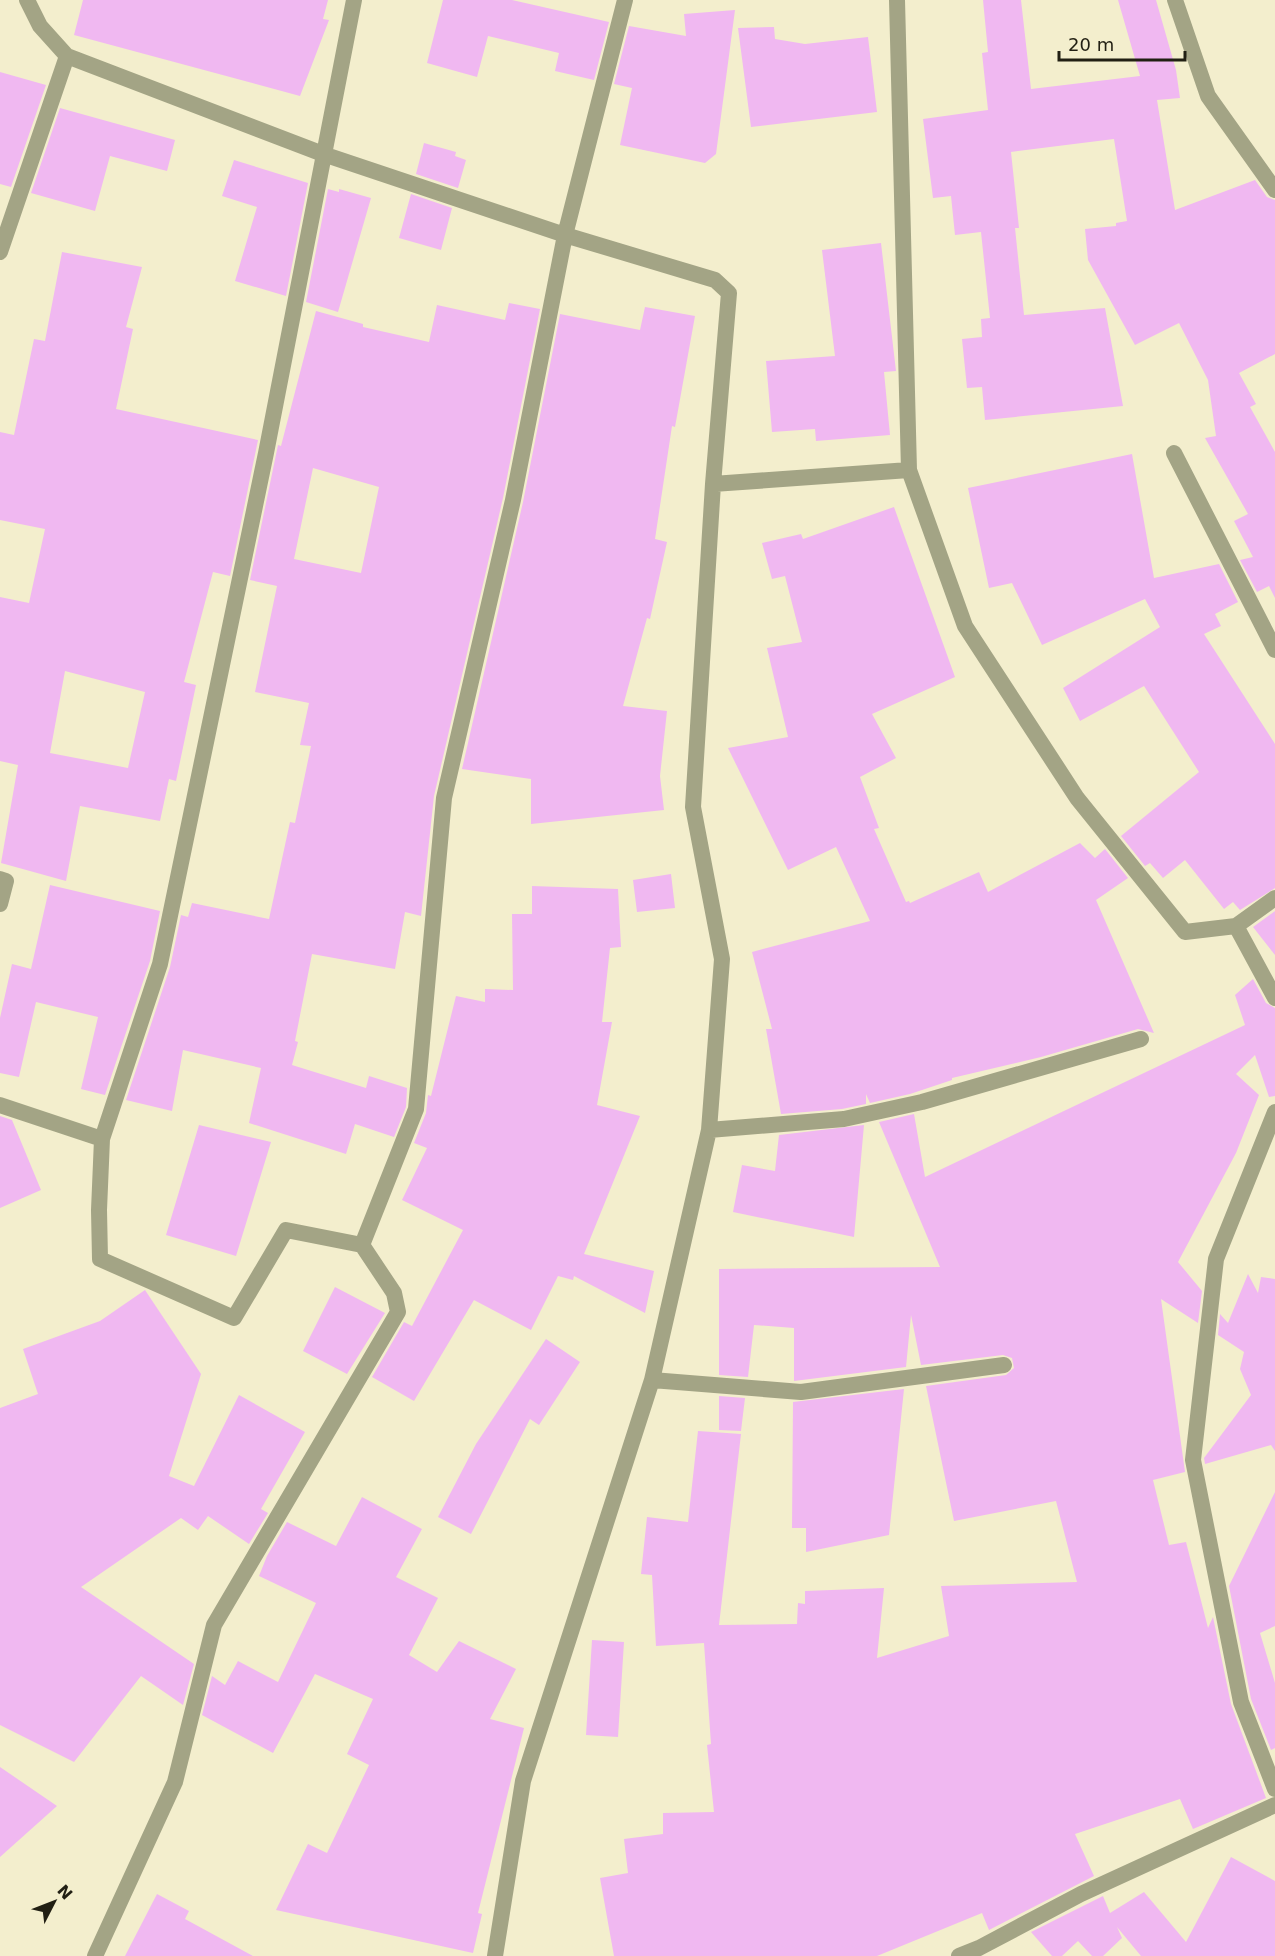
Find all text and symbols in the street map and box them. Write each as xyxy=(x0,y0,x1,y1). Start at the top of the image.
scale bar xyxy=(1059,24,1185,62)
text: 20 m xyxy=(1068,34,1114,55)
north arrow xyxy=(24,1872,84,1932)
text: N xyxy=(53,1881,76,1904)

